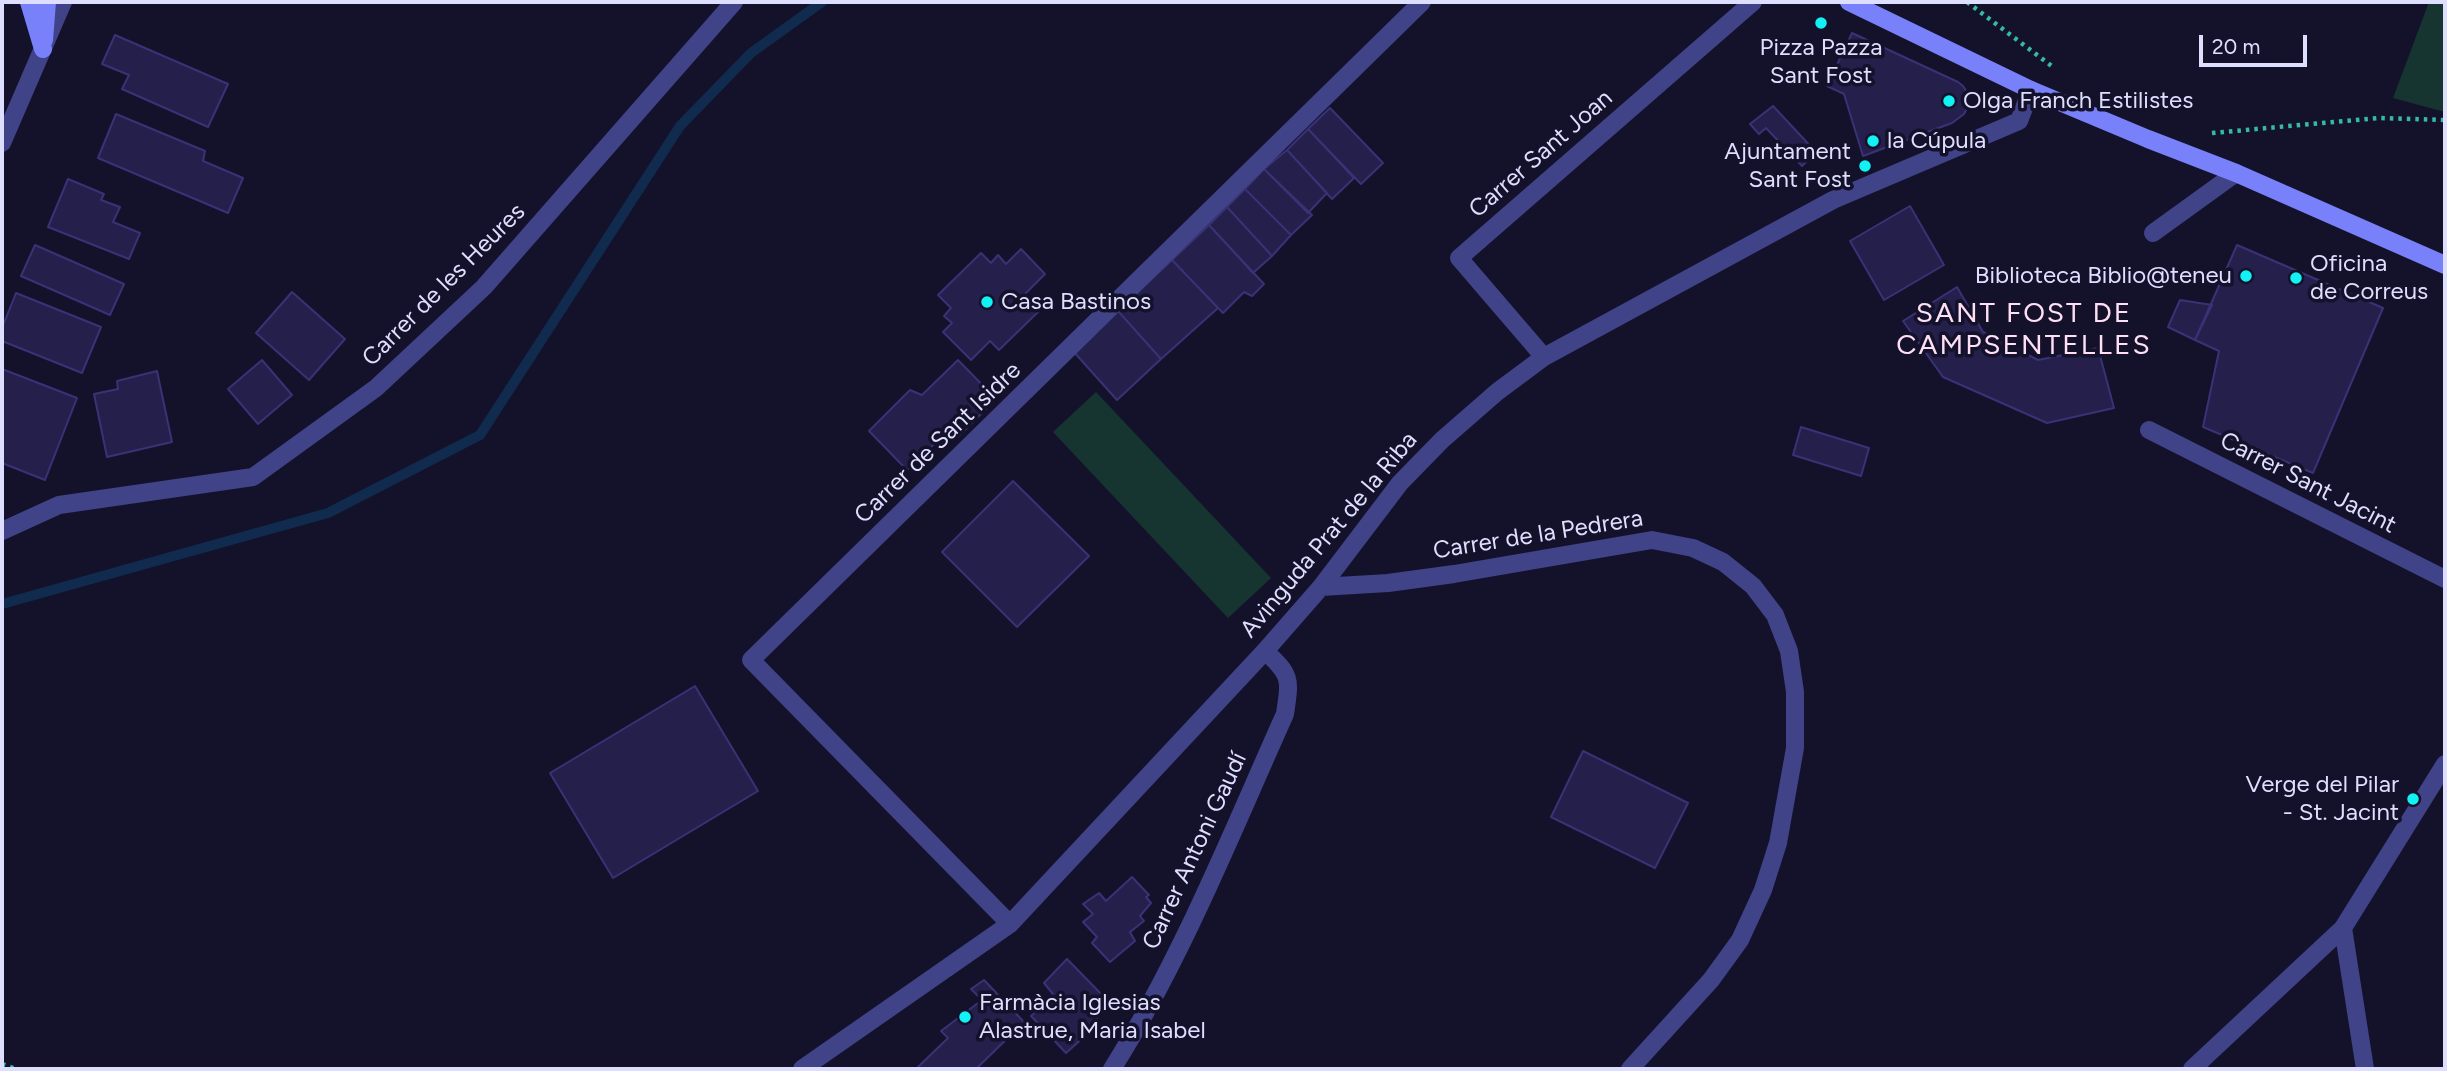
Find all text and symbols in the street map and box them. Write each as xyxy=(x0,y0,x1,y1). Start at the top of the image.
marker: Pizza Pazza Sant Fost xyxy=(1813,15,1829,31)
scale bar xyxy=(2202,21,2310,65)
place label: Pizza Pazza Sant Fost xyxy=(1760,34,1882,90)
text: 20 m xyxy=(2212,34,2260,59)
street label: Carrer Sant Joan xyxy=(1464,84,1618,224)
place label: Olga Franch Estilistes xyxy=(1963,87,2193,115)
marker: Olga Franch Estilistes xyxy=(1941,93,1957,109)
place label: la Cúpula xyxy=(1887,127,1986,155)
marker: la Cúpula xyxy=(1865,133,1881,149)
place label: Ajuntament Sant Fost xyxy=(1724,138,1851,194)
marker: Ajuntament Sant Fost xyxy=(1857,158,1873,174)
street label: Carrer de les Heures xyxy=(357,198,531,372)
place label: Oficina de Correus xyxy=(2310,250,2428,306)
place label: Biblioteca Biblio@teneu xyxy=(1975,262,2232,290)
marker: Biblioteca Biblio@teneu xyxy=(2238,268,2254,284)
marker: Oficina de Correus xyxy=(2288,270,2304,286)
place label: Casa Bastinos xyxy=(1001,288,1151,316)
marker: Casa Bastinos xyxy=(979,294,995,310)
district label: SANT FOST DE CAMPSENTELLES xyxy=(1898,297,2150,363)
street label: Carrer de Sant Isidre xyxy=(849,356,1027,530)
street label: Avinguda Prat de la Riba xyxy=(1235,426,1423,644)
street label: Carrer Sant Jacint xyxy=(2215,426,2401,540)
street label: Carrer de la Pedrera xyxy=(1431,504,1645,566)
street label: Carrer Antoni Gaudí xyxy=(1137,748,1253,954)
place label: Verge del Pilar - St. Jacint xyxy=(2246,771,2399,827)
marker: Verge del Pilar - St. Jacint xyxy=(2405,791,2421,807)
place label: Farmàcia Iglesias Alastrue, Maria Isabel xyxy=(979,989,1206,1045)
marker: Farmàcia Iglesias Alastrue, Maria Isabel xyxy=(957,1009,973,1025)

